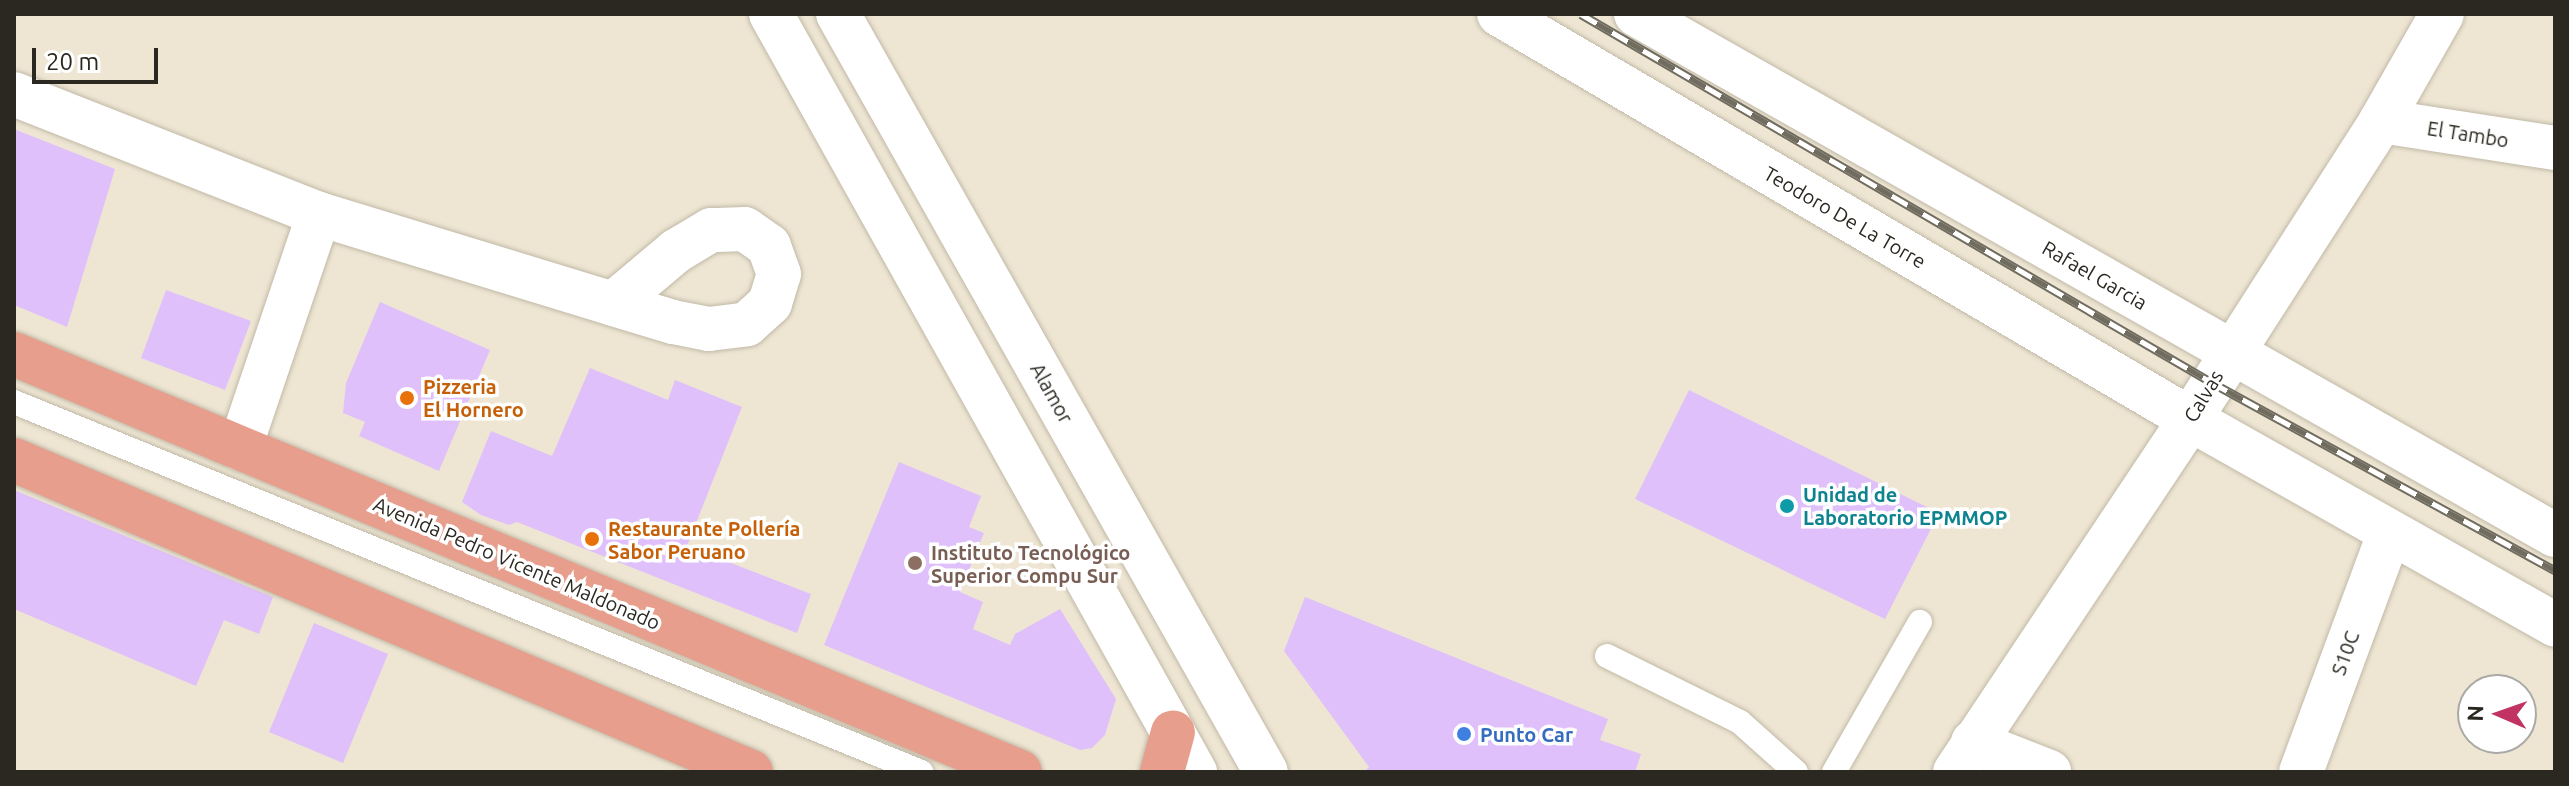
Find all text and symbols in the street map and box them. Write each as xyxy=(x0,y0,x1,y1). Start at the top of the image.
scale bar xyxy=(36,32,162,82)
text: 20 m xyxy=(46,48,99,75)
street label: El Tambo xyxy=(2425,116,2511,152)
street label: Teodoro De La Torre xyxy=(1760,161,1930,273)
street label: Rafael Garcia xyxy=(2038,235,2152,315)
street label: Alamor xyxy=(1026,359,1078,427)
street label: Calvas xyxy=(2178,366,2228,426)
place label: Pizzeria El Hornero xyxy=(423,374,524,421)
marker: Pizzeria El Hornero xyxy=(398,389,416,407)
place label: Unidad de Laboratorio EPMMOP xyxy=(1803,482,2007,529)
street label: Avenida Pedro Vicente Maldonado xyxy=(370,492,664,634)
marker: Unidad de Laboratorio EPMMOP xyxy=(1778,497,1796,515)
place label: Restaurante Pollería Sabor Peruano xyxy=(608,516,800,563)
marker: Restaurante Pollería Sabor Peruano xyxy=(583,530,601,548)
place label: Instituto Tecnológico Superior Compu Sur xyxy=(931,540,1130,587)
marker: Instituto Tecnológico Superior Compu Sur xyxy=(906,554,924,572)
street label: S10C xyxy=(2326,628,2364,678)
north arrow xyxy=(2457,674,2537,754)
text: N xyxy=(2462,705,2487,722)
place label: Punto Car xyxy=(1480,722,1573,746)
marker: Punto Car xyxy=(1455,725,1473,743)

